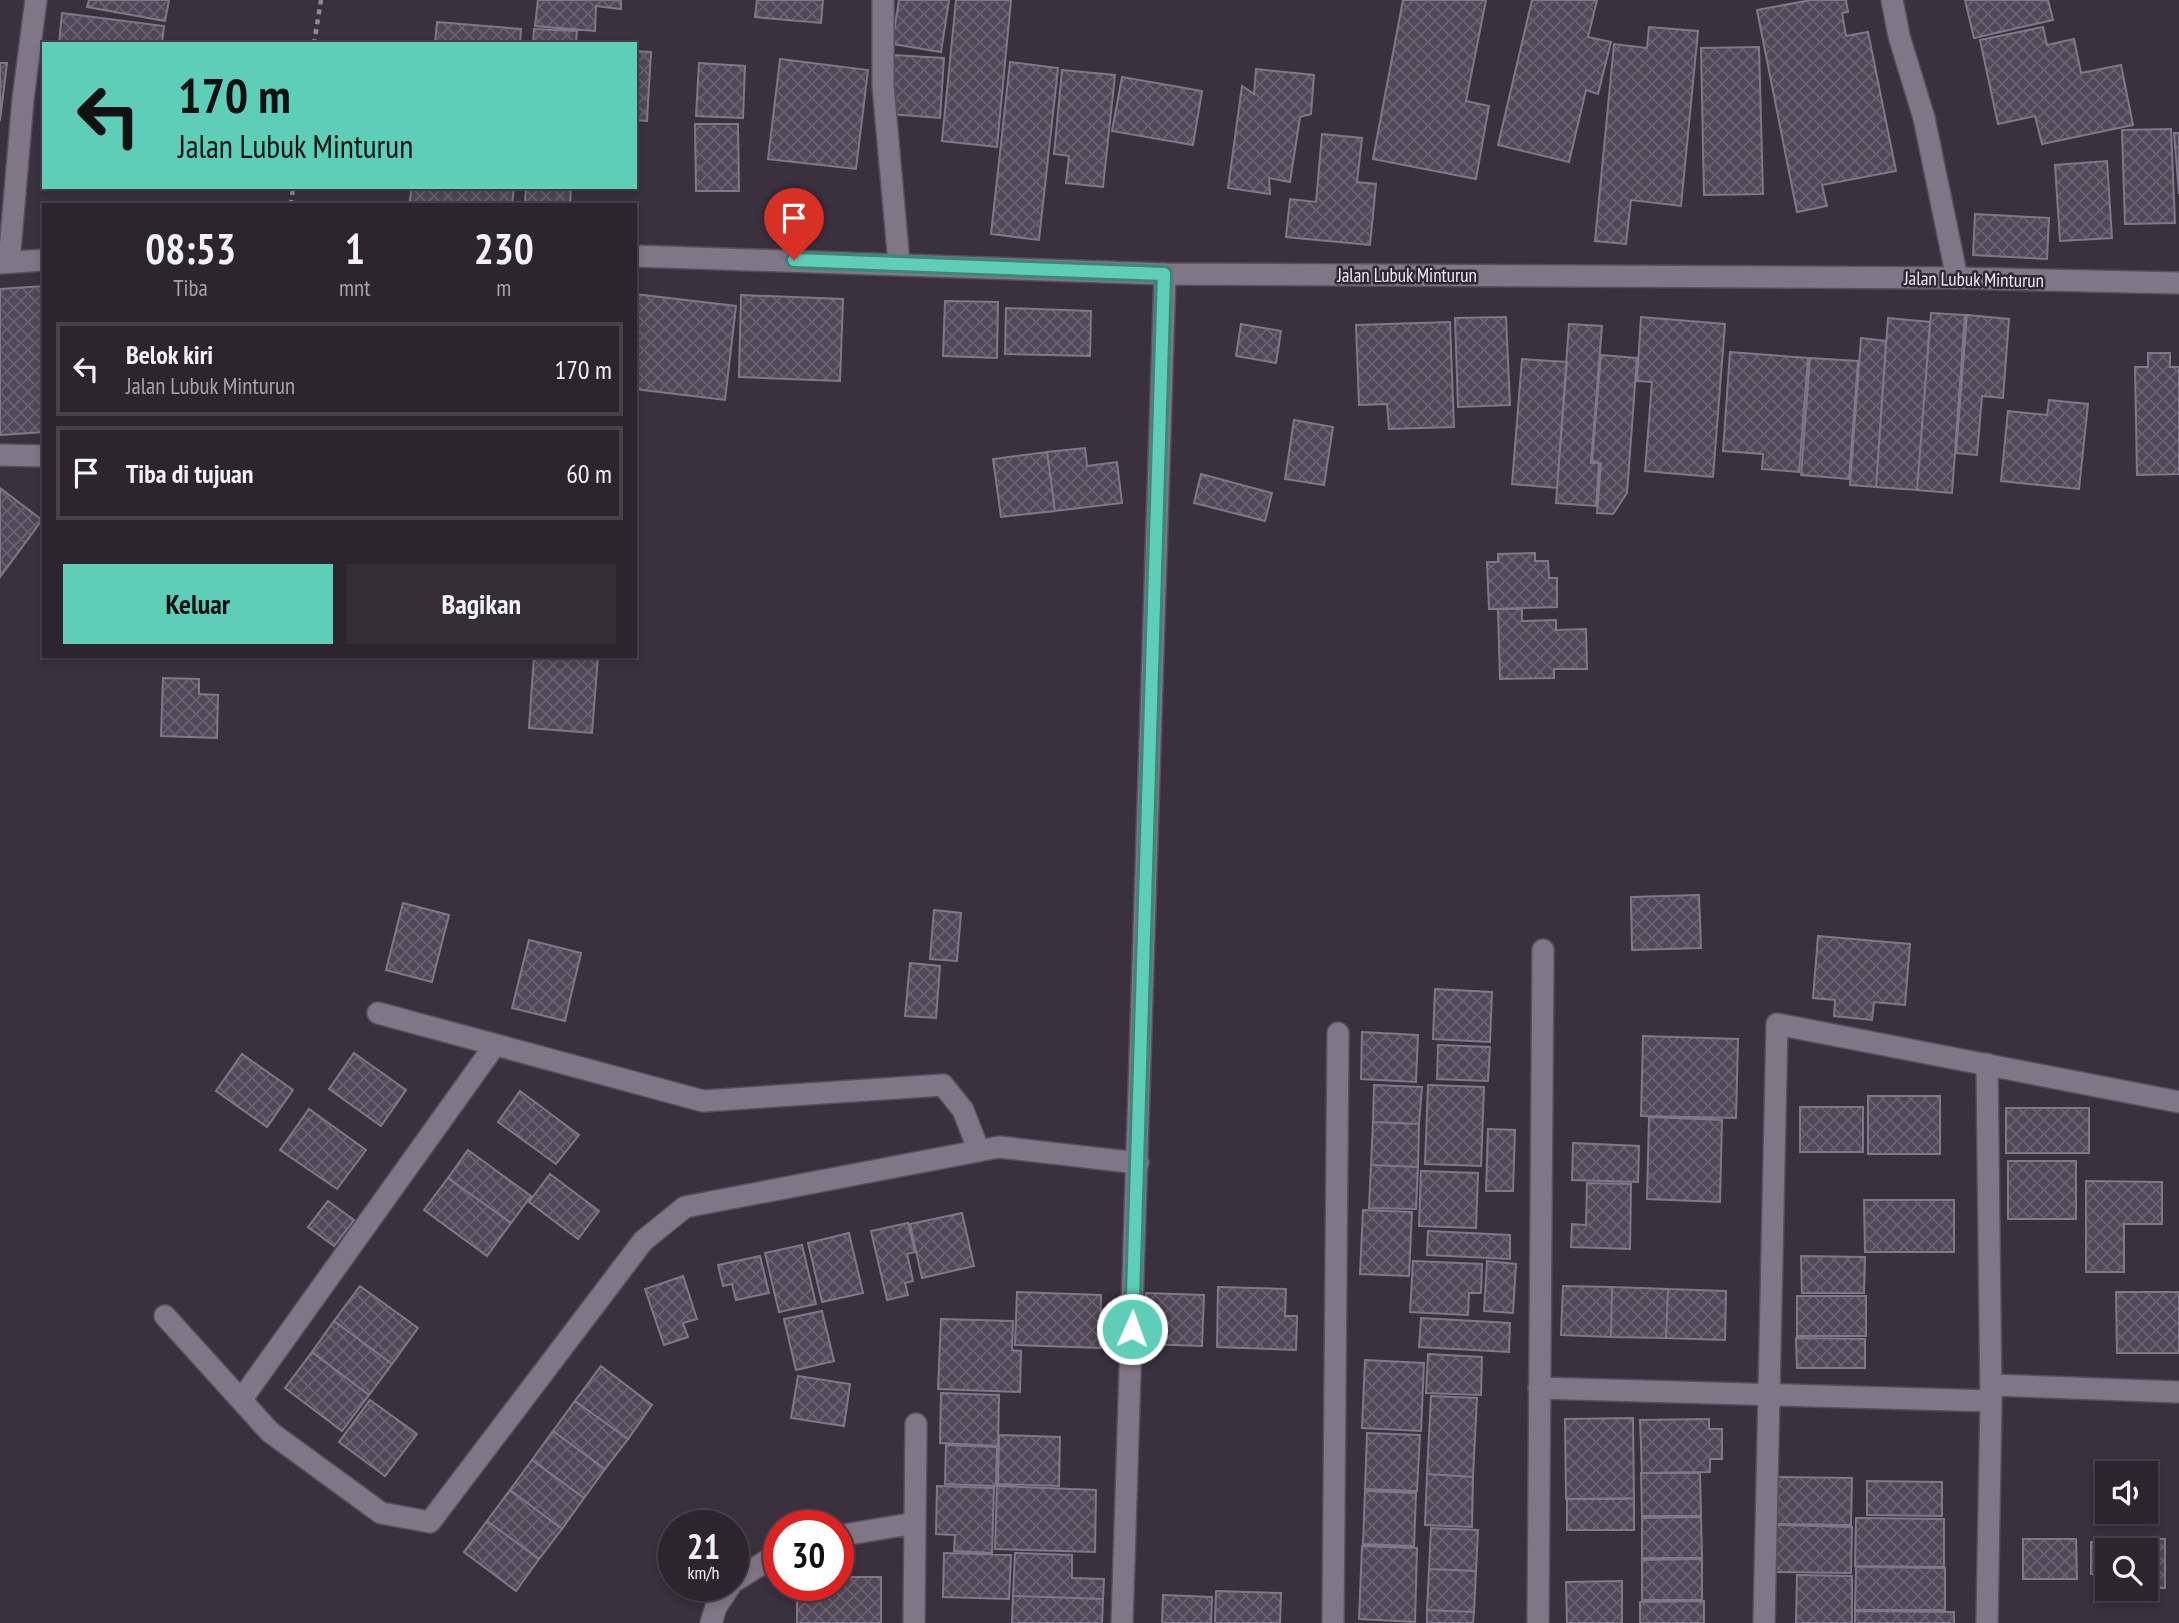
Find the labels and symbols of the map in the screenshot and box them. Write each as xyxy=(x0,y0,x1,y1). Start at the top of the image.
pin xyxy=(764,188,824,260)
street label: Jalan Lubuk Minturun xyxy=(1336,263,1477,287)
street label: Jalan Lubuk Minturun xyxy=(1903,266,2044,292)
position arrow xyxy=(1095,1292,1169,1366)
speed limit sign: 30 xyxy=(763,1510,854,1601)

